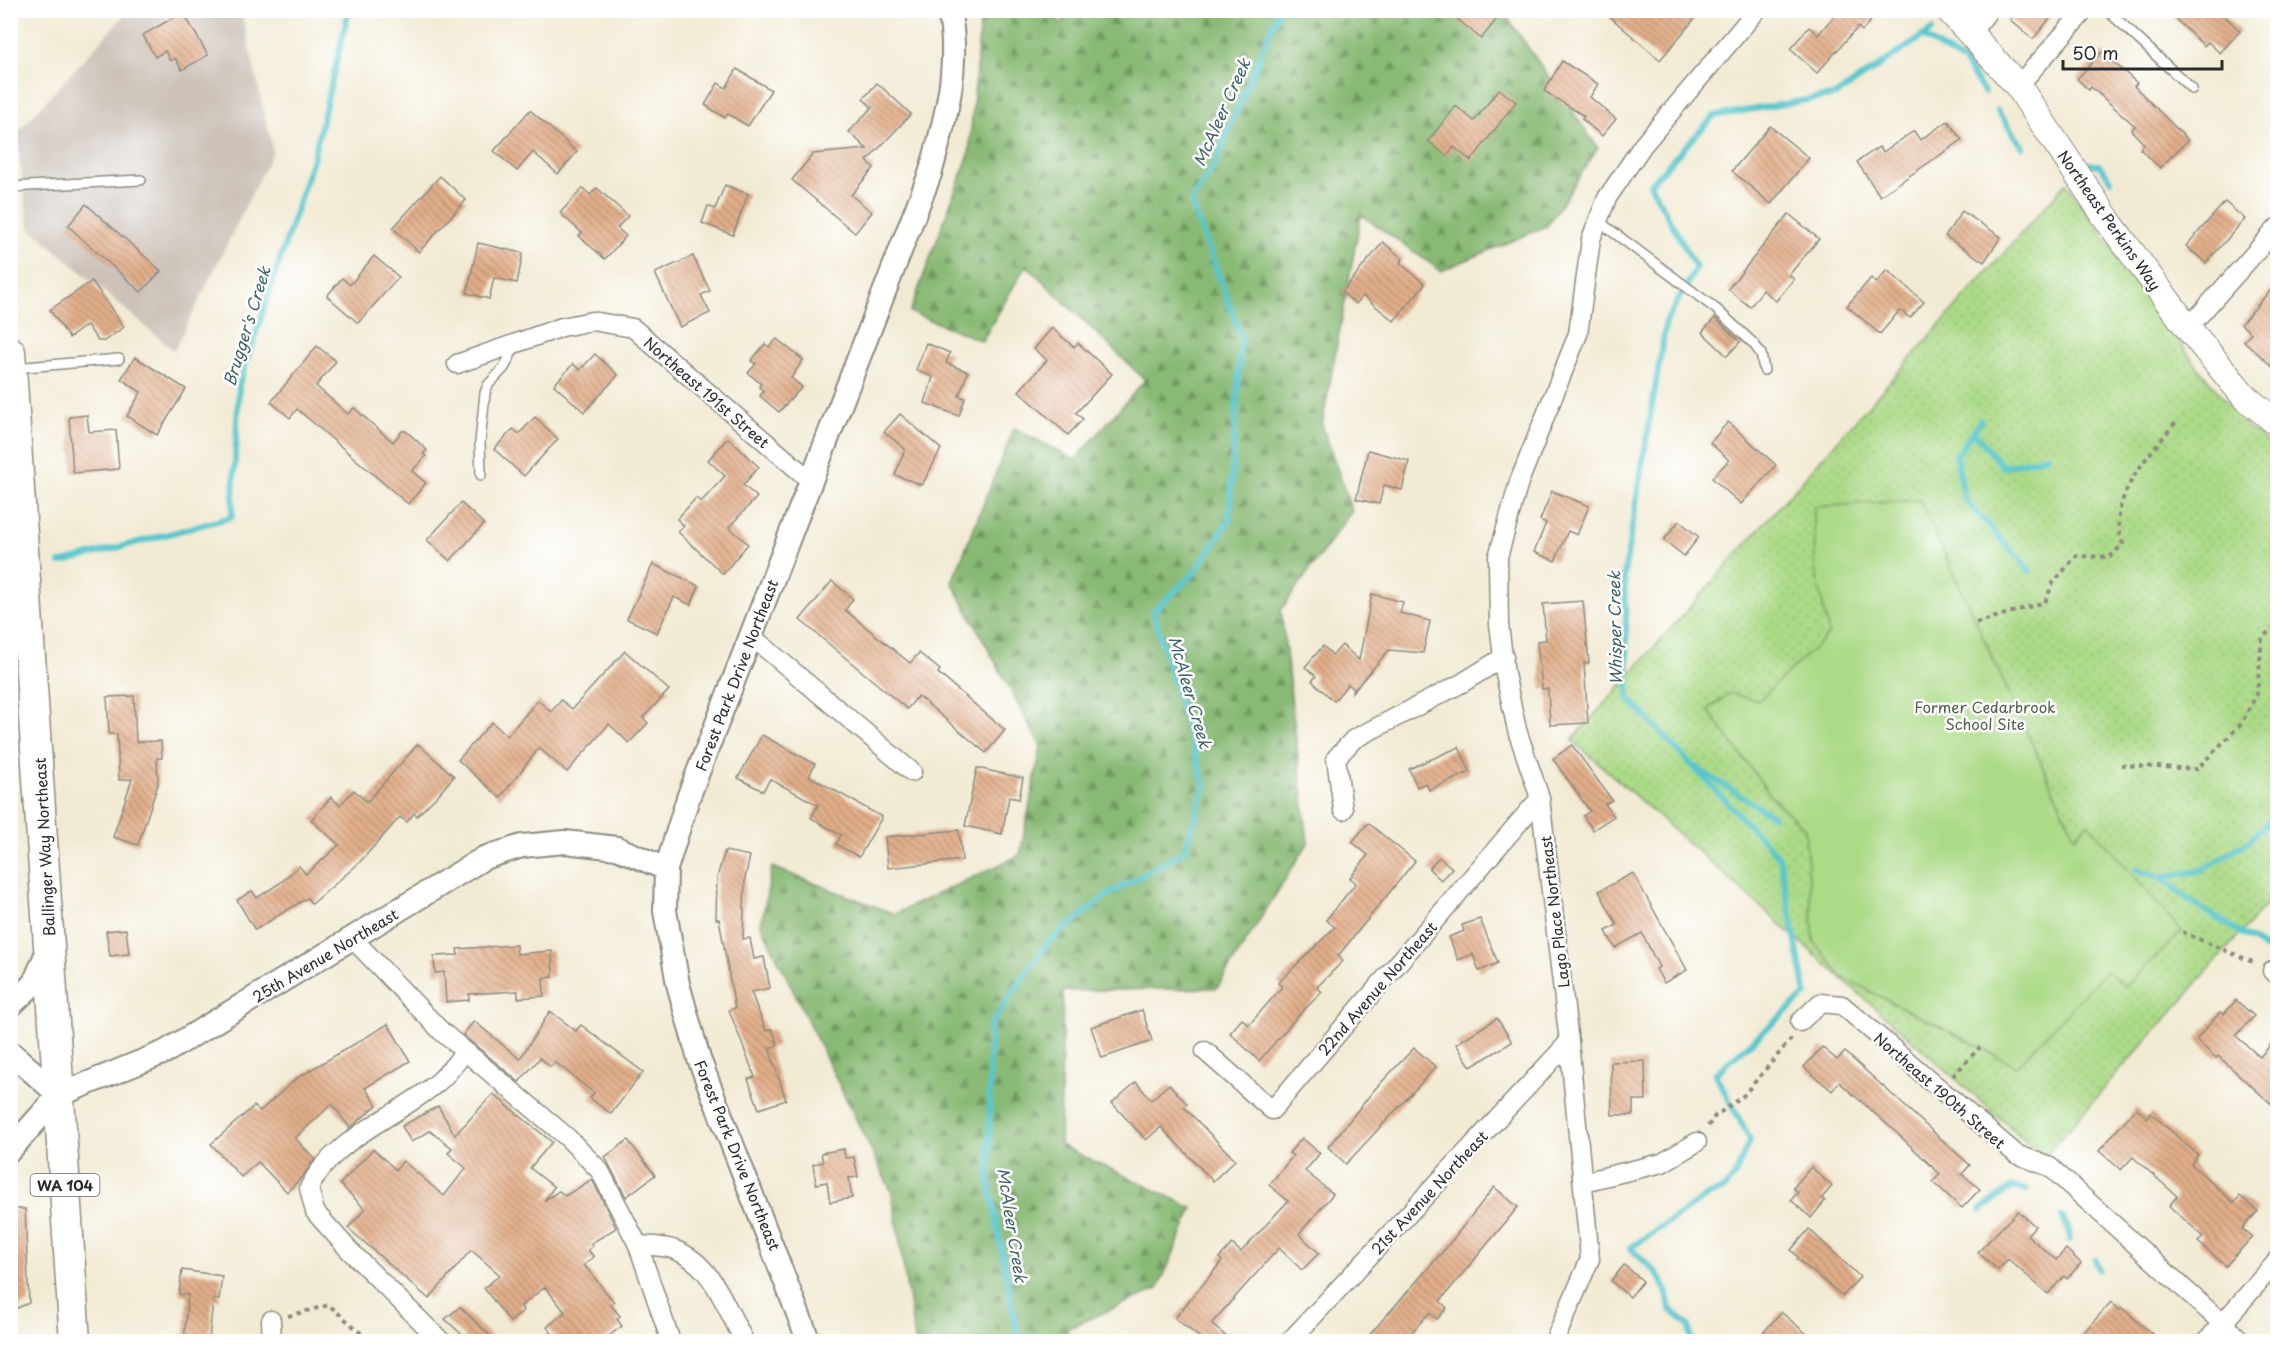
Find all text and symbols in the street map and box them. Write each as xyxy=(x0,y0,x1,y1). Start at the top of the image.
scale bar xyxy=(2063,33,2222,71)
text: 50 m xyxy=(2072,39,2119,66)
water label: McAleer Creek xyxy=(1186,53,1256,170)
street label: Northeast Perkins Way xyxy=(2053,145,2167,295)
water label: Brugger's Creek xyxy=(216,262,276,389)
street label: Northeast 191st Street xyxy=(639,331,775,453)
water label: Whisper Creek xyxy=(1601,570,1627,685)
street label: Forest Park Drive Northeast xyxy=(689,576,783,774)
water label: McAleer Creek xyxy=(1163,633,1219,752)
park label: Former Cedarbrook School Site xyxy=(1914,695,2056,735)
street label: Ballinger Way Northeast xyxy=(28,757,60,937)
street label: Lago Place Northeast xyxy=(1533,834,1575,989)
street label: 25th Avenue Northeast xyxy=(248,902,402,1008)
street label: 22nd Avenue Northeast xyxy=(1312,916,1442,1060)
street label: Northeast 190th Street xyxy=(1869,1026,2011,1154)
street label: Forest Park Drive Northeast xyxy=(689,1056,787,1254)
street label: 21st Avenue Northeast xyxy=(1365,1125,1493,1259)
water label: McAleer Creek xyxy=(992,1166,1034,1285)
road number: WA 104 xyxy=(31,1174,100,1196)

